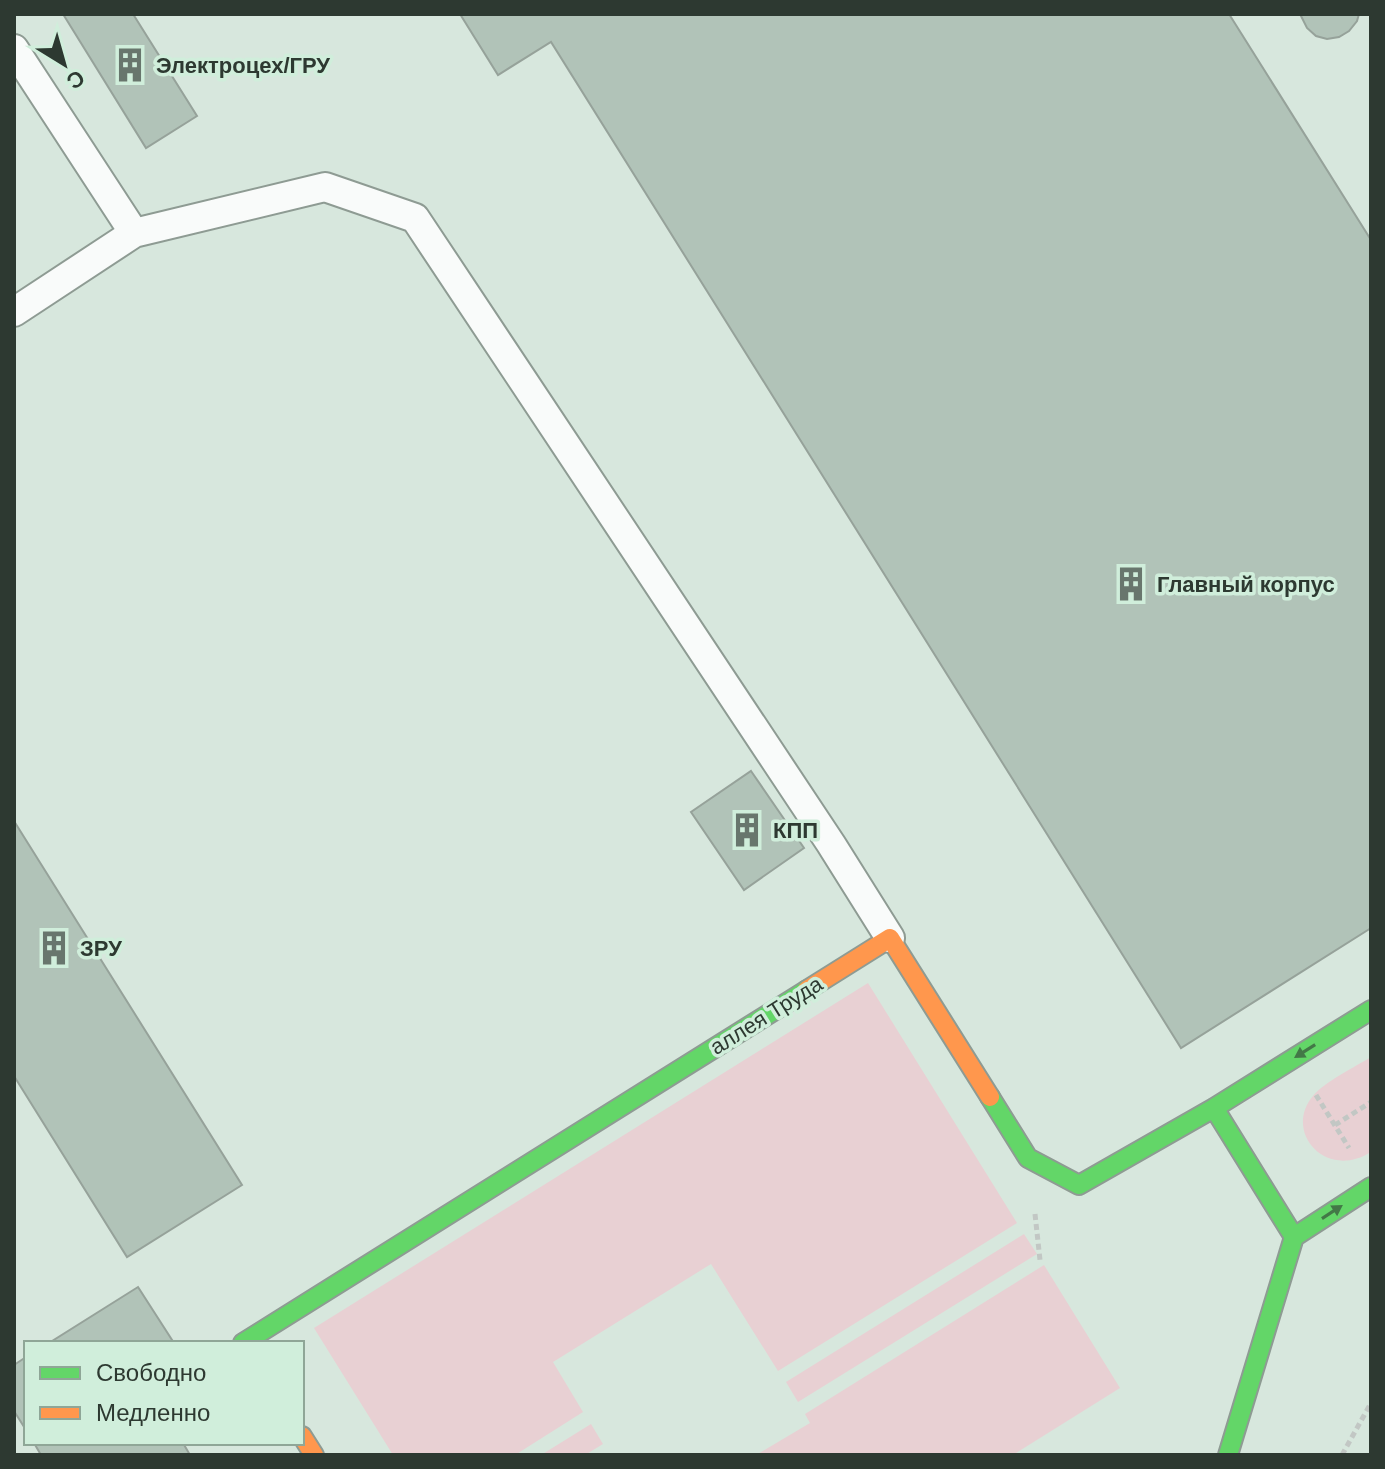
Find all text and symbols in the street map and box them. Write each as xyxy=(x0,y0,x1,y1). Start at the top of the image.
north arrow xyxy=(24,24,104,104)
building icon: Электроцех/ГРУ xyxy=(111,46,149,84)
place label: Электроцех/ГРУ xyxy=(156,53,330,78)
text: С xyxy=(62,65,90,94)
building icon: Главный корпус xyxy=(1112,565,1150,603)
place label: Главный корпус xyxy=(1157,572,1335,597)
building icon: КПП xyxy=(728,811,766,849)
place label: КПП xyxy=(773,818,818,843)
building icon: ЗРУ xyxy=(35,929,73,967)
place label: ЗРУ xyxy=(80,936,122,961)
street label: аллея Труда xyxy=(705,971,828,1060)
one-way arrow xyxy=(1294,1044,1316,1058)
one-way arrow xyxy=(1322,1204,1343,1219)
legend xyxy=(24,1341,304,1445)
text: Свободно xyxy=(96,1359,206,1386)
text: Медленно xyxy=(96,1399,210,1426)

